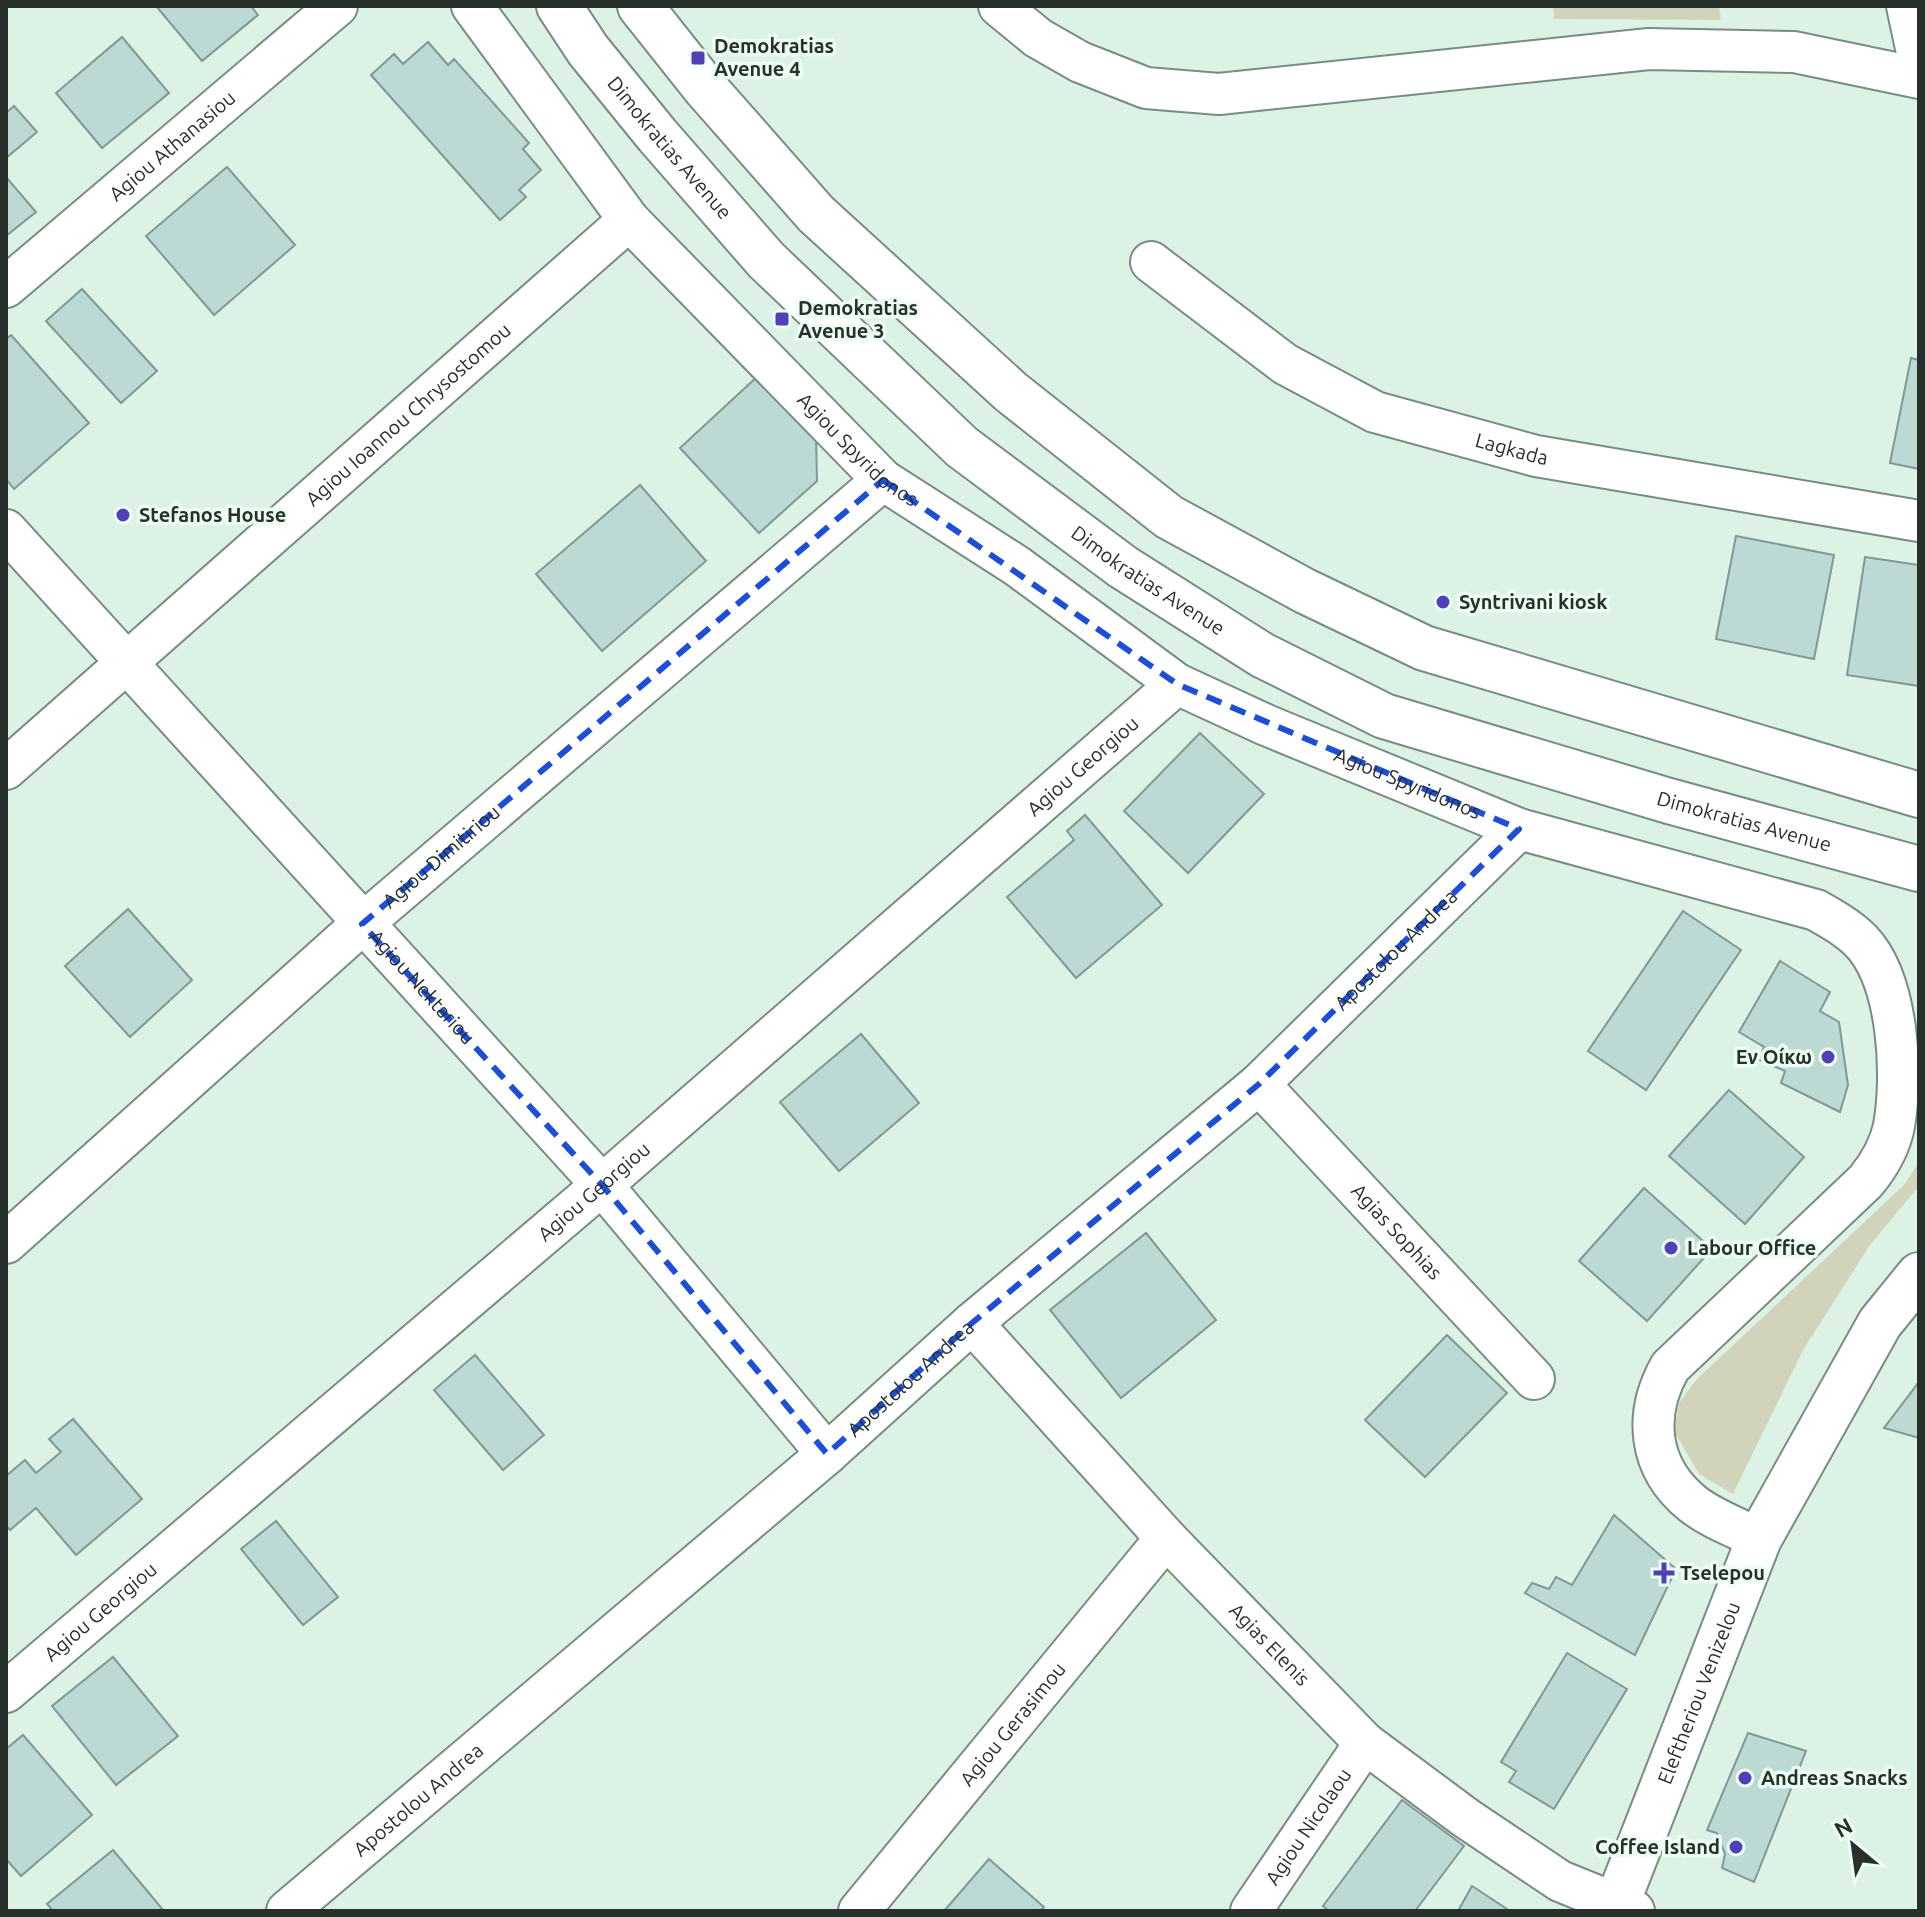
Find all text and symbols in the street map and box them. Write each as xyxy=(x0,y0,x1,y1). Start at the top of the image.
place label: Demokratias Avenue 4 xyxy=(714,34,834,80)
marker: Demokratias Avenue 4 xyxy=(689,49,707,67)
street label: Dimokratias Avenue xyxy=(603,72,737,223)
street label: Agiou Athanasiou xyxy=(104,86,240,205)
place label: Demokratias Avenue 3 xyxy=(798,296,918,342)
marker: Demokratias Avenue 3 xyxy=(773,310,791,328)
street label: Agiou Ioannou Chrysostomou xyxy=(301,318,515,511)
street label: Agiou Spyridonos xyxy=(793,388,923,511)
street label: Lagkada xyxy=(1473,428,1550,469)
place label: Stefanos House xyxy=(139,503,286,526)
marker: Stefanos House xyxy=(114,506,132,524)
street label: Dimokratias Avenue xyxy=(1067,521,1229,639)
place label: Syntrivani kiosk xyxy=(1459,590,1607,613)
marker: Syntrivani kiosk xyxy=(1434,593,1452,611)
street label: Agiou Georgiou xyxy=(1022,711,1143,821)
street label: Agiou Spyridonos xyxy=(1331,742,1485,823)
street label: Dimokratias Avenue xyxy=(1654,786,1834,856)
street label: Agiou Dimitiriou xyxy=(378,800,504,912)
street label: Apostolou Andrea xyxy=(1329,884,1462,1015)
street label: Agiou Nektariou xyxy=(365,925,480,1049)
place label: Εν Οίκω xyxy=(1736,1045,1812,1068)
marker: Εν Οίκω xyxy=(1819,1048,1837,1066)
street label: Agiou Georgiou xyxy=(533,1137,654,1246)
street label: Agias Sophias xyxy=(1347,1179,1447,1284)
place label: Labour Office xyxy=(1687,1236,1816,1259)
marker: Labour Office xyxy=(1662,1239,1680,1257)
street label: Apostolou Andrea xyxy=(842,1315,978,1441)
street label: Agiou Georgiou xyxy=(39,1557,161,1665)
place label: Tselepou xyxy=(1680,1561,1765,1584)
marker: Tselepou xyxy=(1655,1564,1673,1582)
street label: Agias Elenis xyxy=(1225,1598,1315,1690)
street label: Eleftheriou Venizelou xyxy=(1653,1598,1744,1787)
street label: Agiou Gerasimou xyxy=(955,1657,1070,1790)
street label: Apostolou Andrea xyxy=(348,1738,487,1861)
street label: Agiou Nicolaou xyxy=(1260,1764,1356,1889)
place label: Andreas Snacks xyxy=(1761,1766,1908,1789)
marker: Andreas Snacks xyxy=(1736,1769,1754,1787)
north arrow xyxy=(1813,1805,1893,1885)
text: N xyxy=(1830,1812,1856,1842)
place label: Coffee Island xyxy=(1595,1835,1720,1858)
marker: Coffee Island xyxy=(1727,1838,1745,1856)

